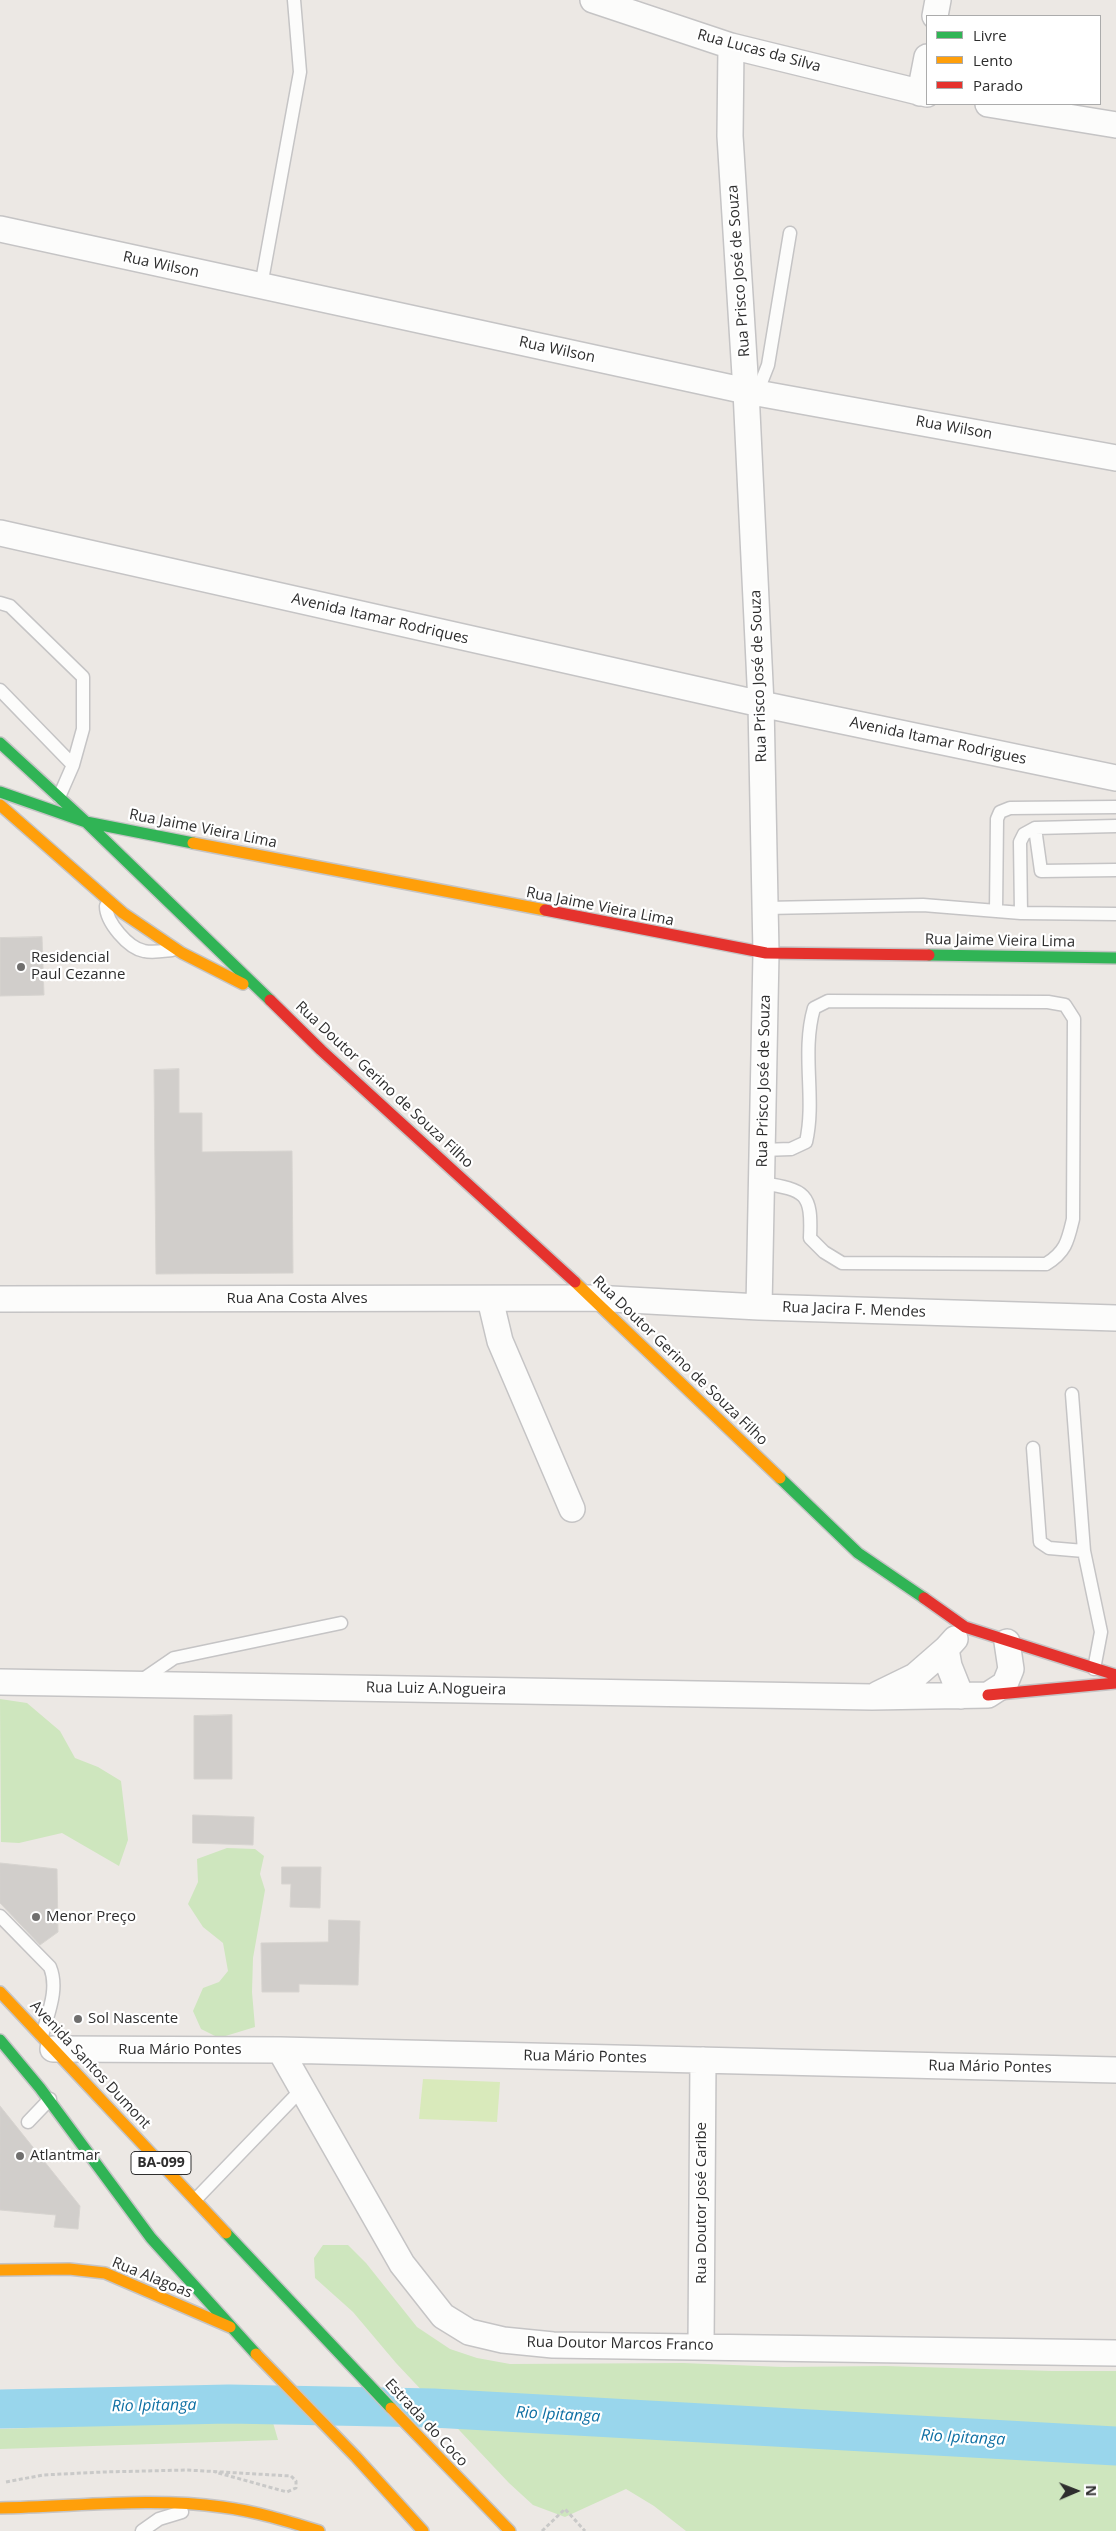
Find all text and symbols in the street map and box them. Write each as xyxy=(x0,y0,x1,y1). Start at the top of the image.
legend xyxy=(926,15,1101,105)
text: Livre xyxy=(973,25,1007,45)
street label: Rua Lucas da Silva xyxy=(695,26,823,76)
text: Lento xyxy=(973,50,1013,70)
text: Parado xyxy=(973,75,1023,95)
street label: Rua Prisco José de Souza xyxy=(724,184,754,358)
street label: Rua Wilson xyxy=(121,248,201,282)
street label: Rua Wilson xyxy=(517,333,597,367)
street label: Rua Wilson xyxy=(914,412,994,444)
street label: Rua Prisco José de Souza xyxy=(747,589,771,763)
street label: Avenida Itamar Rodriques xyxy=(290,590,470,648)
street label: Avenida Itamar Rodrigues xyxy=(848,713,1028,769)
street label: Rua Jaime Vieira Lima xyxy=(128,806,278,852)
street label: Rua Jaime Vieira Lima xyxy=(525,884,675,930)
street label: Rua Jaime Vieira Lima xyxy=(925,931,1075,951)
place label: Residencial Paul Cezanne xyxy=(31,949,125,984)
marker: Residencial Paul Cezanne xyxy=(15,961,27,973)
street label: Rua Prisco José de Souza xyxy=(753,994,775,1168)
street label: Rua Doutor Gerino de Souza Filho xyxy=(291,998,477,1172)
street label: Rua Doutor Gerino de Souza Filho xyxy=(589,1272,771,1450)
street label: Rua Ana Costa Alves xyxy=(226,1290,368,1308)
street label: Rua Jacira F. Mendes xyxy=(782,1298,926,1322)
street label: Rua Luiz A.Nogueira xyxy=(366,1679,506,1699)
place label: Menor Preço xyxy=(46,1908,136,1926)
marker: Menor Preço xyxy=(30,1911,42,1923)
street label: Avenida Santos Dumont xyxy=(26,1997,154,2133)
place label: Sol Nascente xyxy=(88,2010,178,2028)
marker: Sol Nascente xyxy=(72,2013,84,2025)
street label: Rua Mário Pontes xyxy=(118,2041,242,2059)
street label: Rua Mário Pontes xyxy=(523,2047,647,2067)
street label: Rua Mário Pontes xyxy=(928,2057,1052,2077)
street label: Rua Doutor José Caribe xyxy=(693,2122,711,2284)
place label: Atlantmar xyxy=(30,2147,100,2165)
marker: Atlantmar xyxy=(14,2150,26,2162)
road number: BA-099 xyxy=(131,2152,191,2174)
street label: Rua Alagoas xyxy=(109,2254,195,2302)
street label: Rua Doutor Marcos Franco xyxy=(526,2333,714,2355)
street label: Estrada do Coco xyxy=(381,2375,471,2471)
water label: Rio Ipitanga xyxy=(111,2396,197,2416)
water label: Rio Ipitanga xyxy=(515,2403,601,2427)
water label: Rio Ipitanga xyxy=(920,2426,1006,2450)
north arrow xyxy=(1051,2466,1101,2516)
text: N xyxy=(1082,2485,1101,2497)

